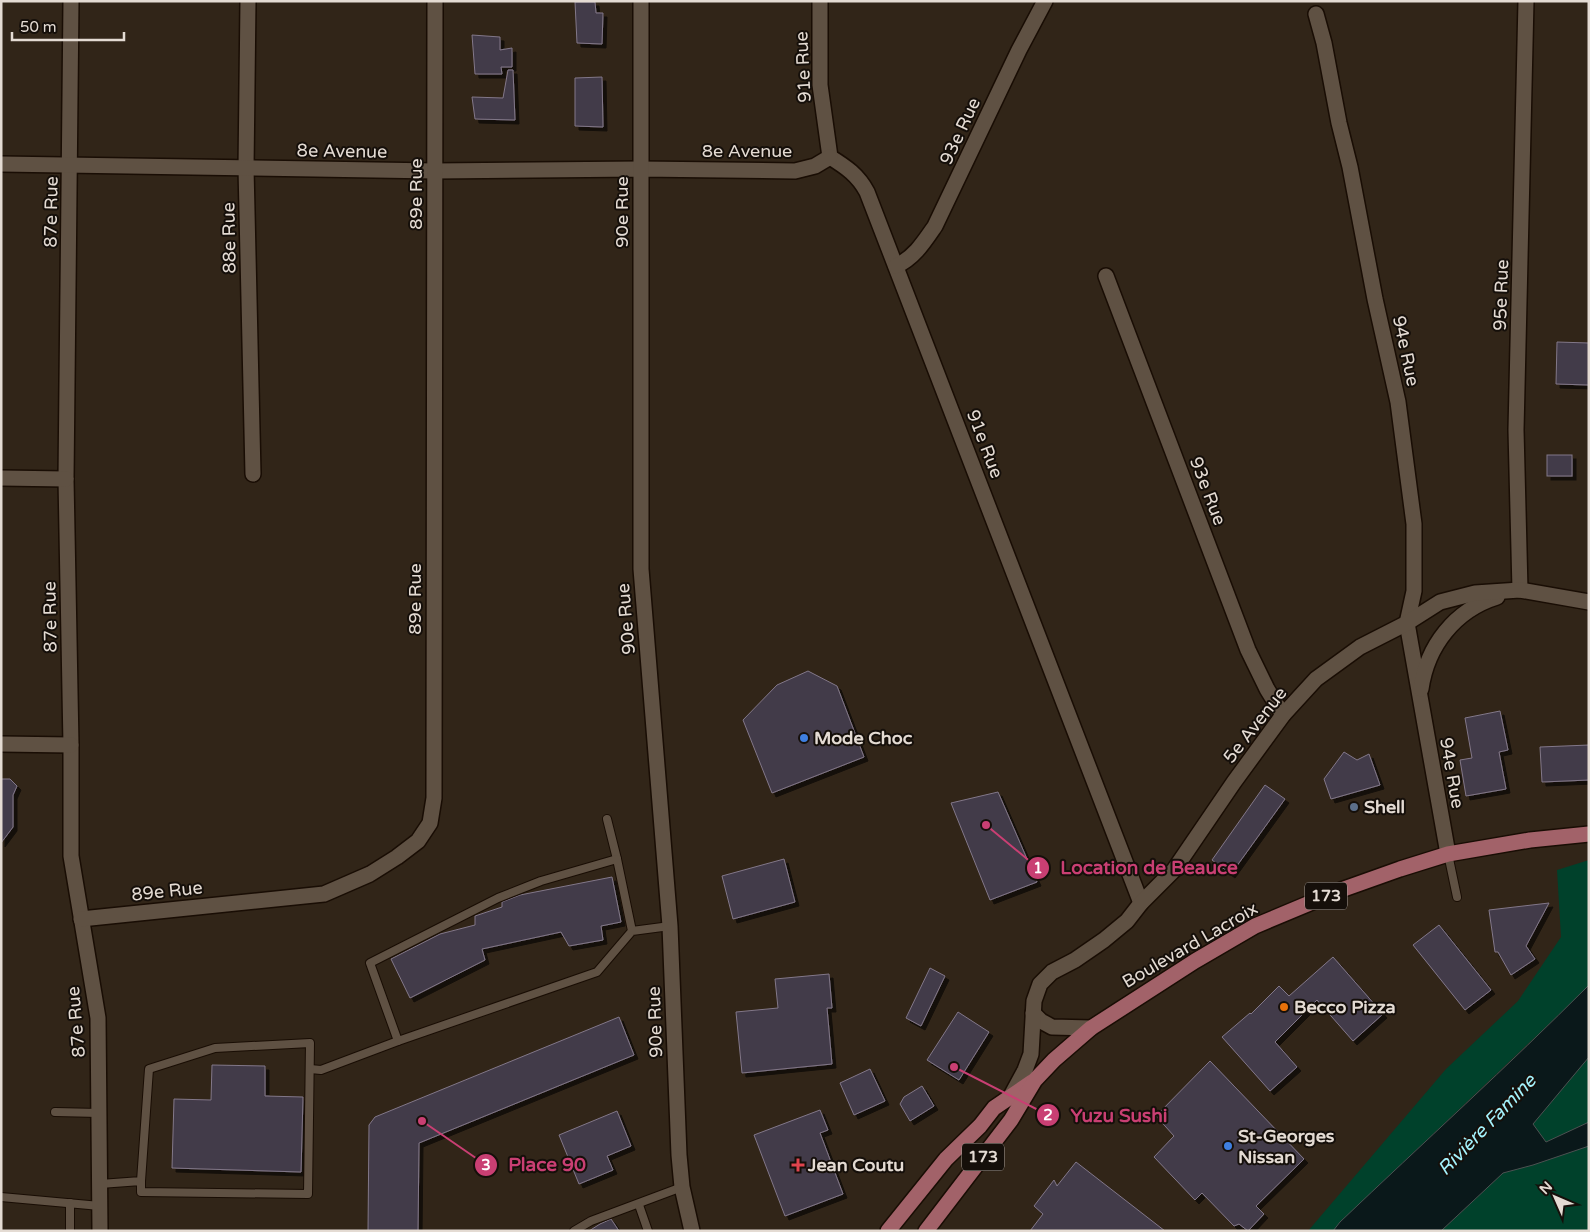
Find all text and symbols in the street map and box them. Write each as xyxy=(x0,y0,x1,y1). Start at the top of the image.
scale bar xyxy=(12,10,125,42)
text: 50 m xyxy=(20,18,57,36)
street label: 91e Rue xyxy=(790,31,816,103)
street label: 93e Rue xyxy=(935,94,985,168)
street label: 8e Avenue xyxy=(297,139,387,163)
street label: 8e Avenue xyxy=(702,140,792,162)
street label: 89e Rue xyxy=(405,158,427,230)
street label: 87e Rue xyxy=(39,176,63,248)
street label: 90e Rue xyxy=(611,176,633,248)
street label: 88e Rue xyxy=(217,202,241,274)
street label: 95e Rue xyxy=(1489,259,1513,331)
street label: 94e Rue xyxy=(1388,314,1424,388)
street label: 91e Rue xyxy=(962,407,1008,481)
street label: 93e Rue xyxy=(1185,454,1231,528)
street label: 89e Rue xyxy=(404,563,426,635)
street label: 87e Rue xyxy=(38,581,62,653)
street label: 90e Rue xyxy=(612,582,640,656)
street label: 5e Avenue xyxy=(1218,683,1292,767)
place label: Mode Choc xyxy=(814,727,913,749)
marker: Mode Choc xyxy=(798,732,810,744)
street label: 94e Rue xyxy=(1435,736,1469,810)
place label: Shell xyxy=(1364,796,1405,818)
marker: Shell xyxy=(1348,801,1360,813)
callout: Location de Beauce xyxy=(1025,851,1248,885)
text: Location de Beauce xyxy=(1060,857,1238,879)
text: 1 xyxy=(1033,859,1043,877)
street label: 89e Rue xyxy=(130,876,204,906)
road number: 173 xyxy=(1305,882,1347,909)
street label: Boulevard Lacroix xyxy=(1118,897,1262,993)
street label: 87e Rue xyxy=(62,985,90,1059)
street label: 90e Rue xyxy=(643,986,667,1058)
place label: Becco Pizza xyxy=(1294,996,1396,1018)
marker: Becco Pizza xyxy=(1278,1001,1290,1013)
water label: Rivière Famine xyxy=(1433,1069,1542,1180)
callout: Yuzu Sushi xyxy=(1035,1098,1177,1132)
text: Yuzu Sushi xyxy=(1071,1105,1167,1127)
text: 2 xyxy=(1043,1106,1053,1124)
place label: St-Georges Nissan xyxy=(1238,1125,1335,1168)
marker: St-Georges Nissan xyxy=(1222,1140,1234,1152)
road number: 173 xyxy=(962,1144,1004,1170)
callout: Place 90 xyxy=(473,1148,596,1182)
text: Place 90 xyxy=(508,1154,586,1176)
place label: Jean Coutu xyxy=(807,1154,904,1176)
text: 3 xyxy=(481,1156,491,1174)
marker: Jean Coutu xyxy=(792,1159,804,1171)
north arrow xyxy=(1530,1172,1580,1222)
text: N xyxy=(1536,1178,1556,1198)

